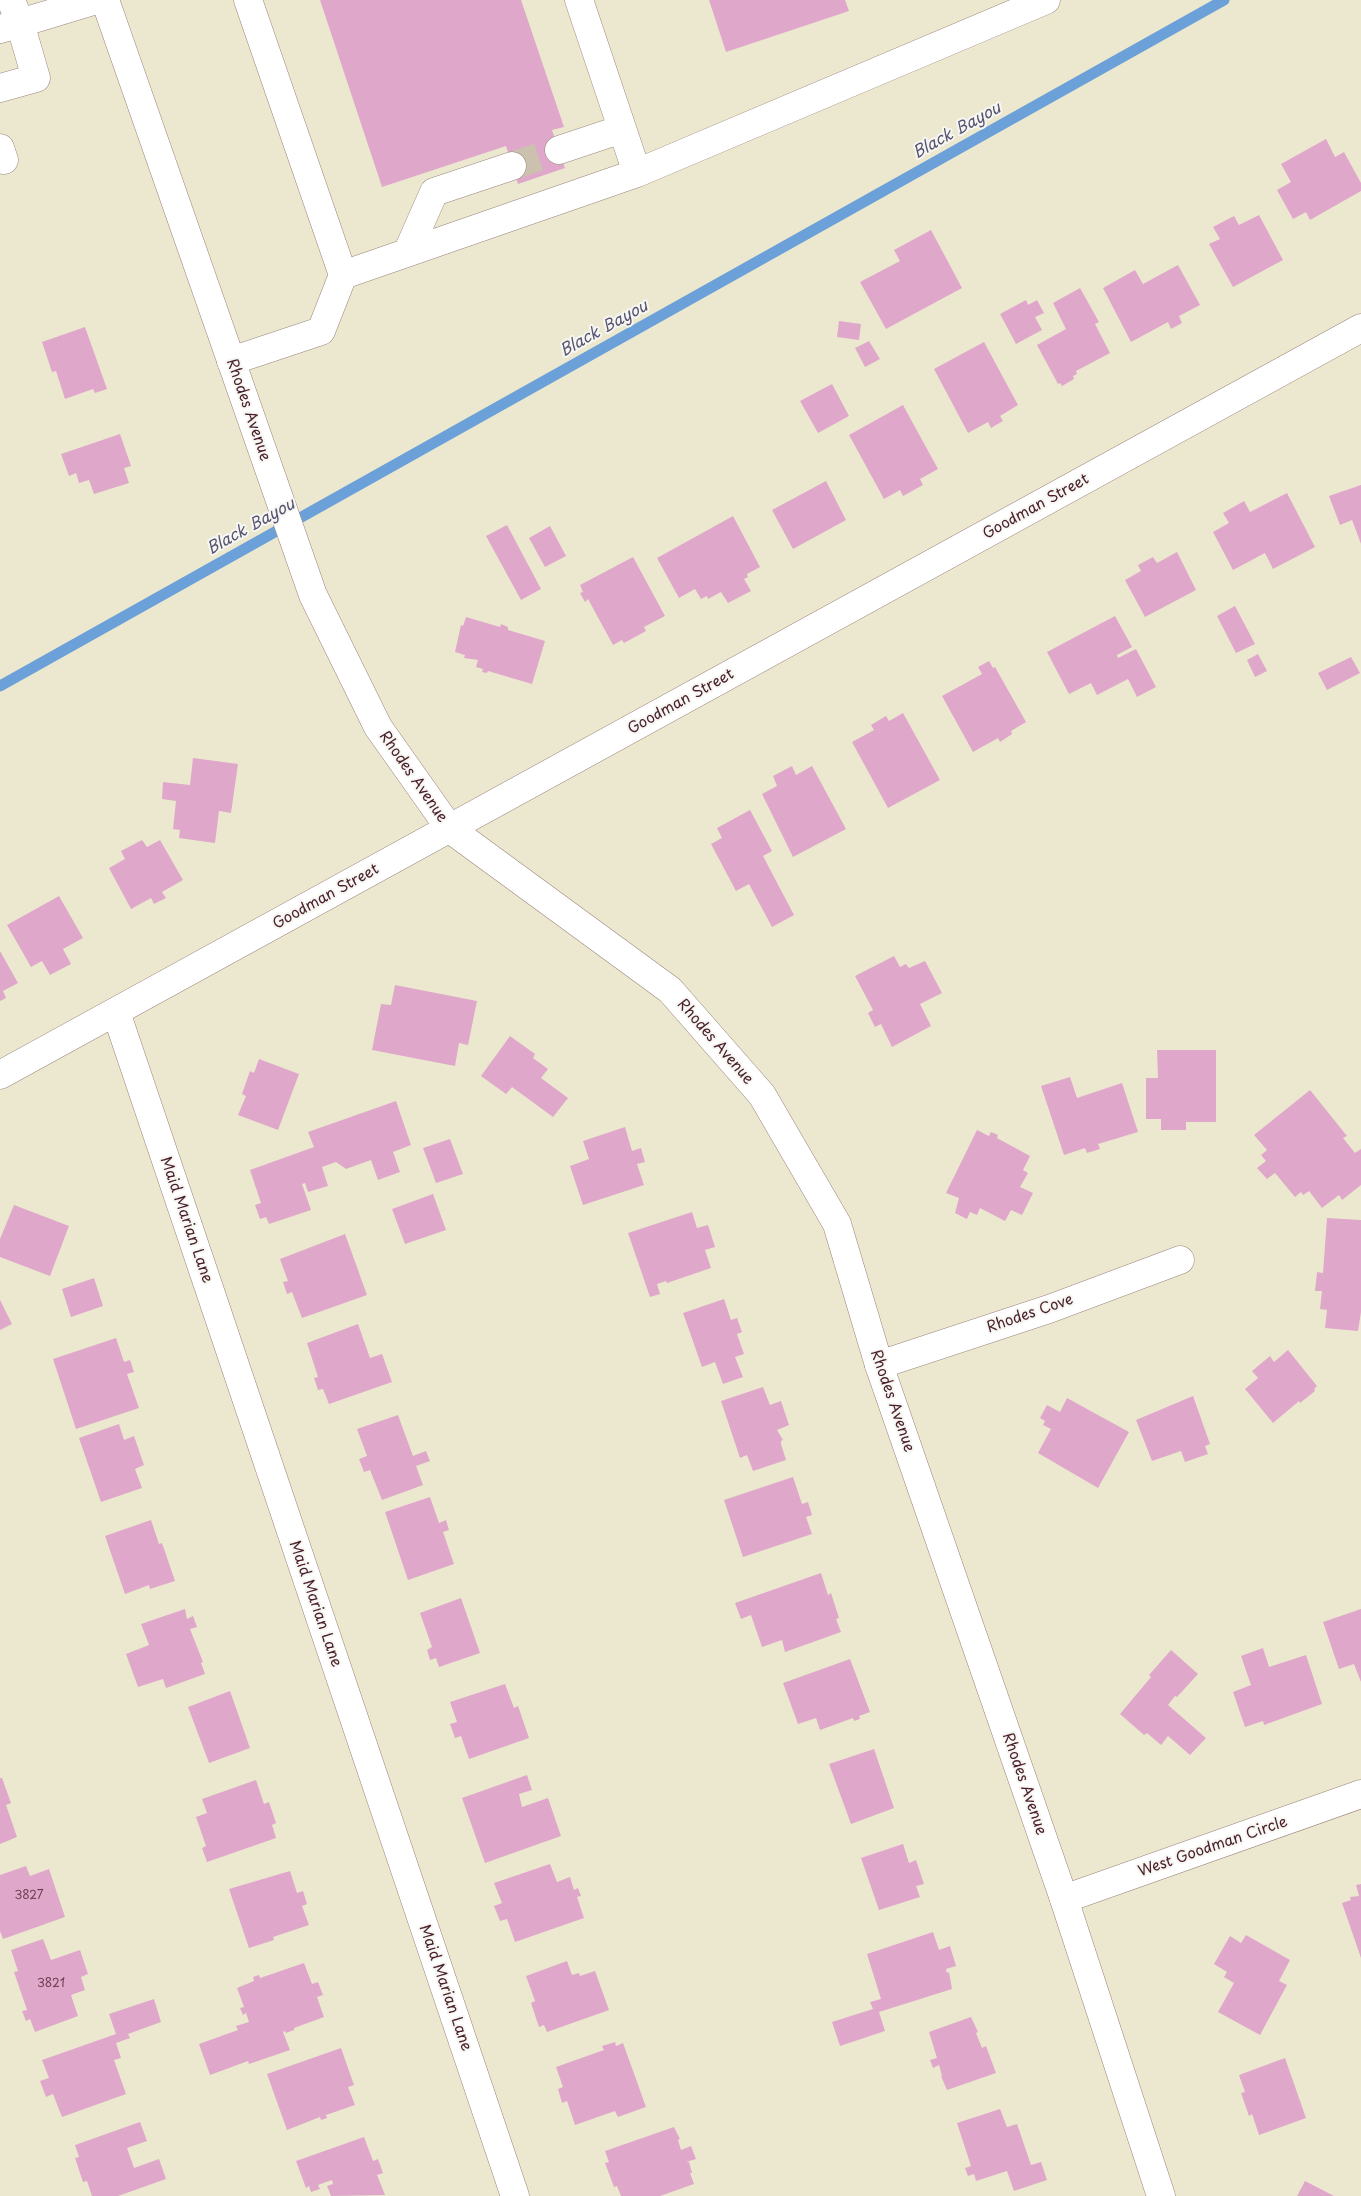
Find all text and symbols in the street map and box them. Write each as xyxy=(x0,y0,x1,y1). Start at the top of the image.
water label: Black Bayou xyxy=(910,99,1004,163)
water label: Black Bayou xyxy=(557,297,651,361)
street label: Rhodes Avenue xyxy=(222,357,274,463)
street label: Goodman Street xyxy=(980,470,1092,544)
water label: Black Bayou xyxy=(204,495,298,559)
street label: Goodman Street xyxy=(625,665,737,739)
street label: Rhodes Avenue xyxy=(375,728,451,826)
street label: Goodman Street xyxy=(270,860,382,934)
street label: Rhodes Avenue xyxy=(673,996,757,1088)
street label: Maid Marian Lane xyxy=(156,1154,216,1286)
street label: Rhodes Cove xyxy=(984,1291,1076,1337)
street label: Rhodes Avenue xyxy=(866,1348,918,1454)
street label: Maid Marian Lane xyxy=(285,1538,345,1670)
street label: Rhodes Avenue xyxy=(998,1731,1050,1837)
street label: West Goodman Circle xyxy=(1136,1813,1290,1881)
house number: 3827 xyxy=(14,1889,44,1903)
street label: Maid Marian Lane xyxy=(415,1922,475,2054)
house number: 3821 xyxy=(37,1977,65,1991)

